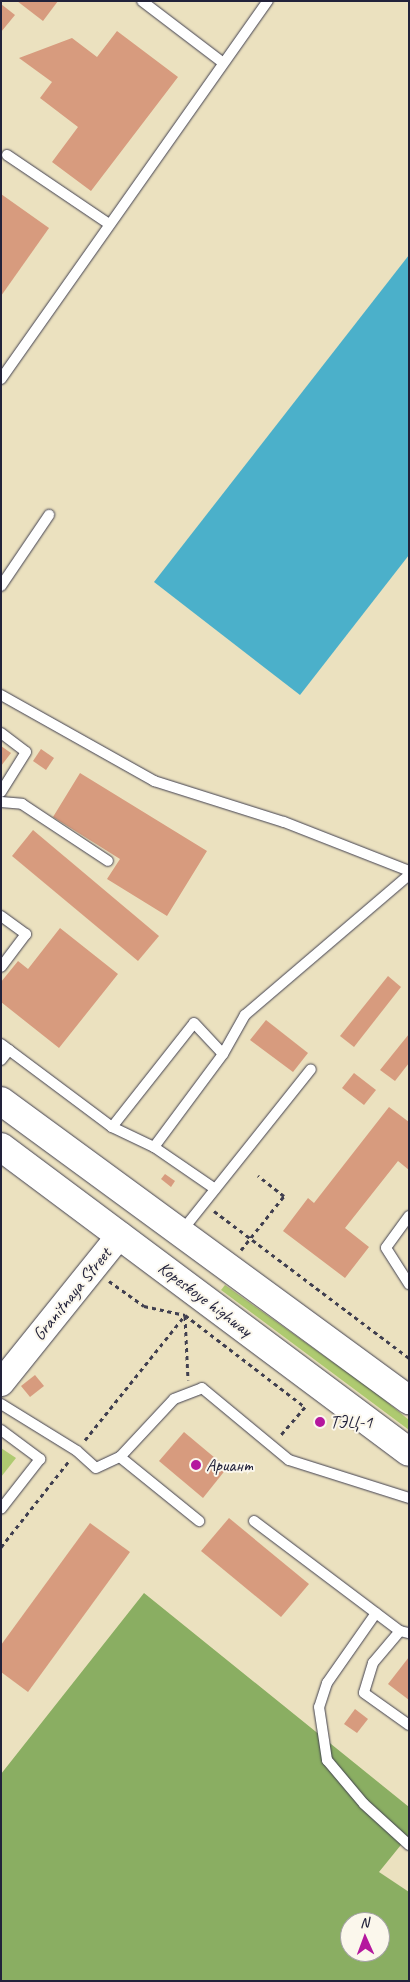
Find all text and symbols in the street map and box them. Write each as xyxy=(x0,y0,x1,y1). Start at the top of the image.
street label: Granitnaya Street xyxy=(28,1243,116,1345)
street label: Kopeskoye highway xyxy=(154,1257,256,1341)
place label: ТЭЦ-1 xyxy=(330,1411,372,1433)
marker: ТЭЦ-1 xyxy=(314,1416,326,1428)
place label: Ариант xyxy=(206,1454,253,1476)
marker: Ариант xyxy=(190,1459,202,1471)
north arrow xyxy=(340,1912,390,1962)
text: N xyxy=(360,1914,369,1931)

